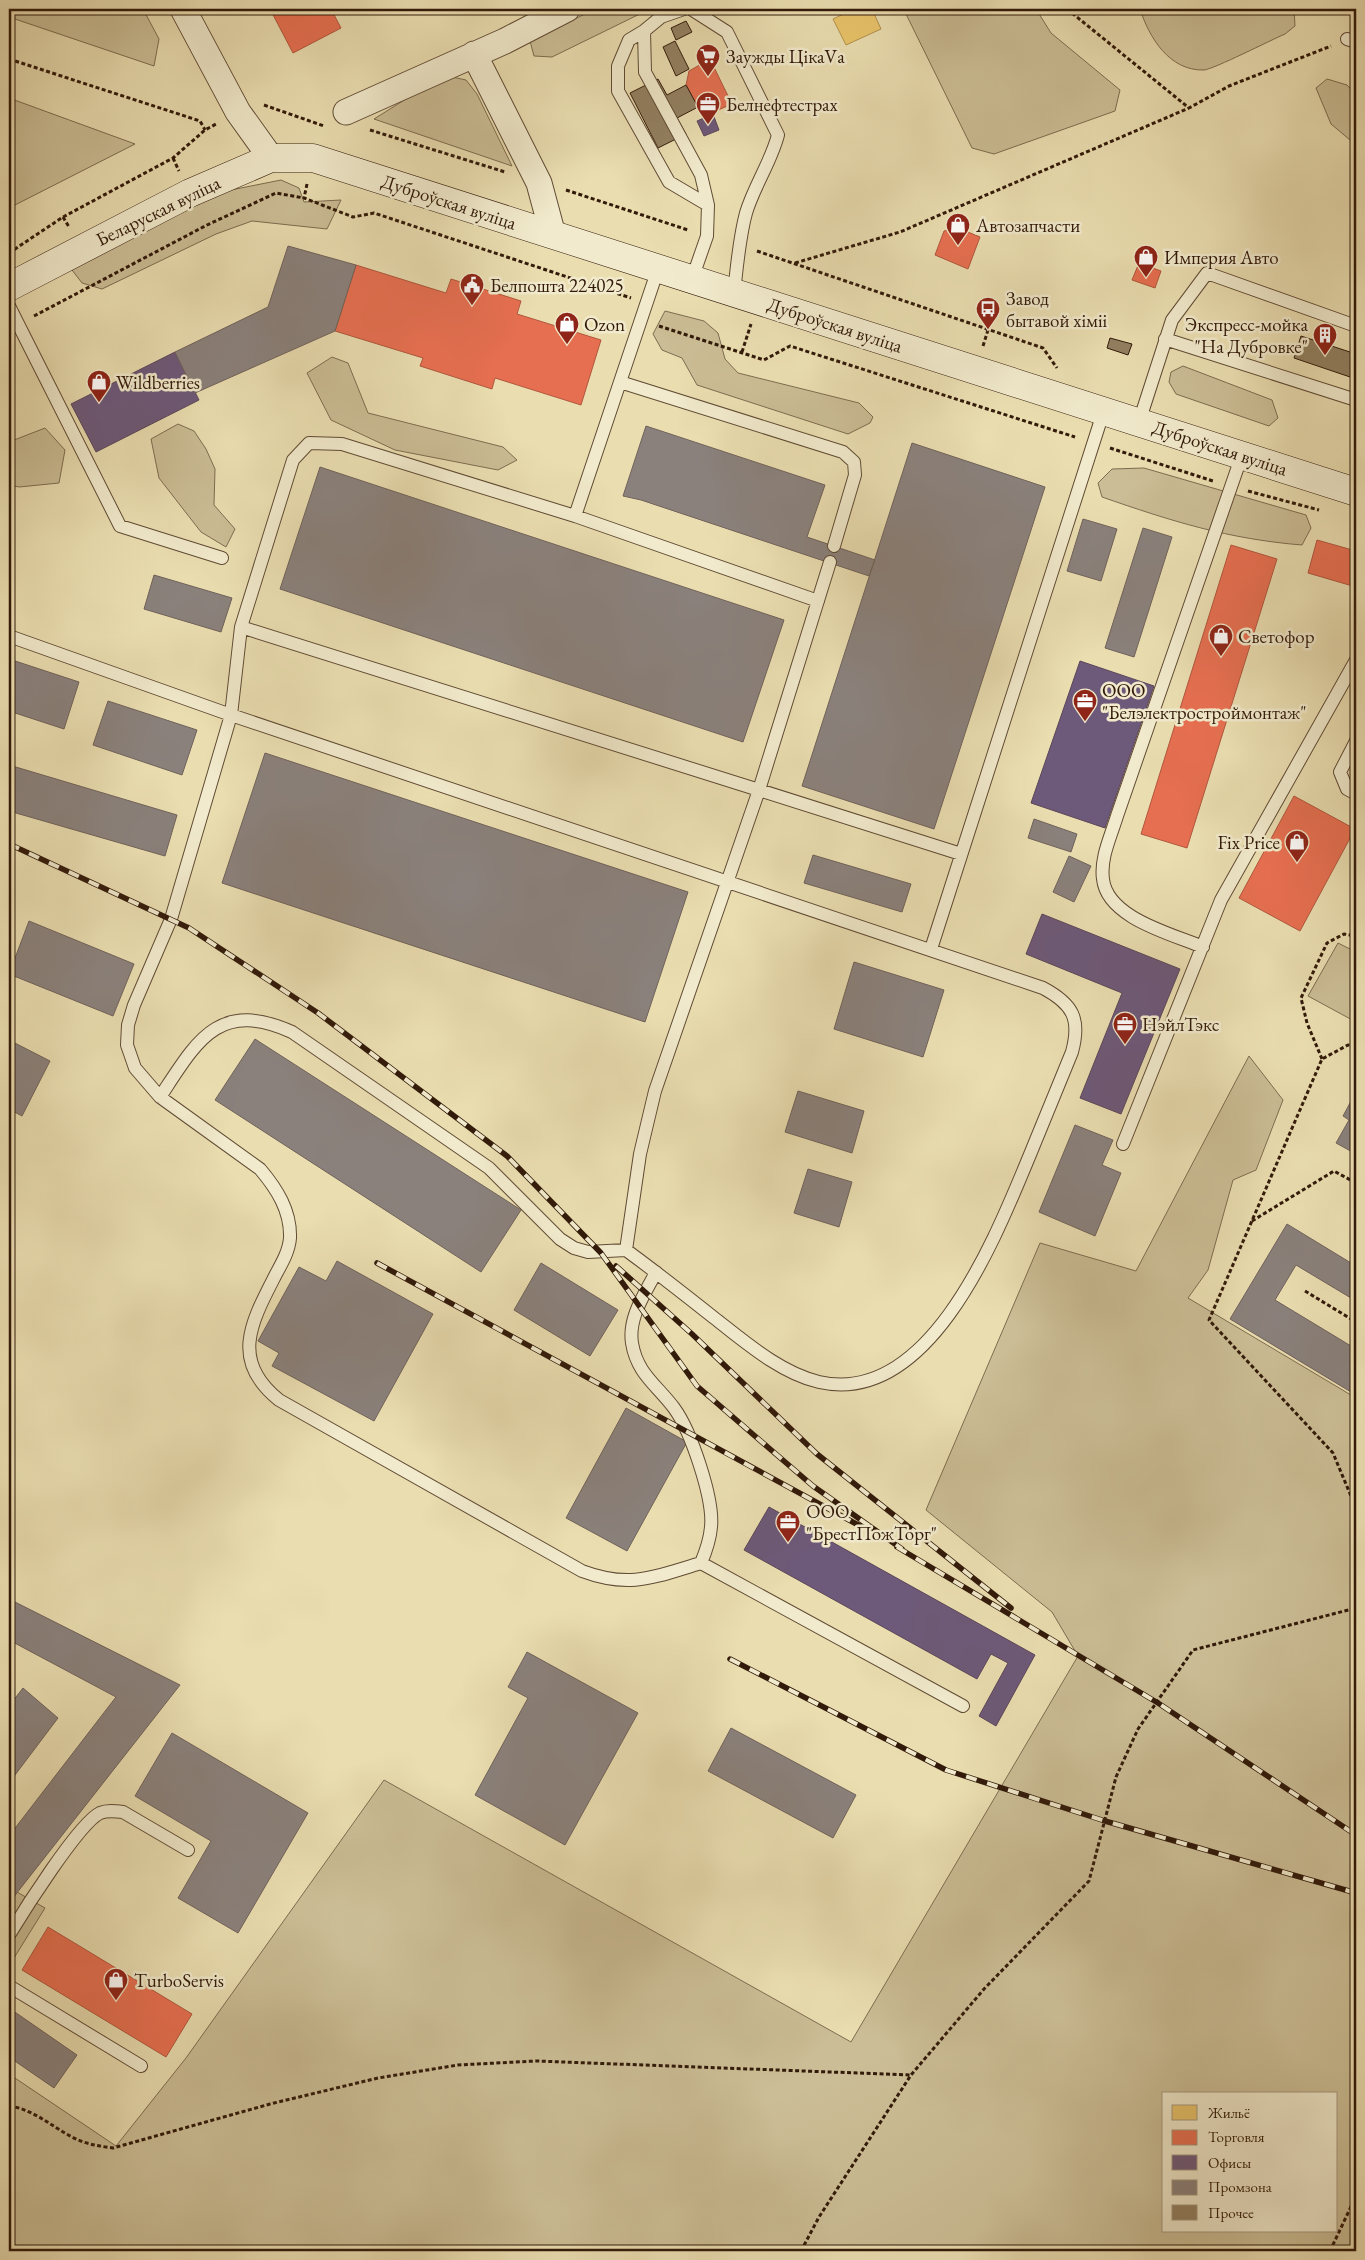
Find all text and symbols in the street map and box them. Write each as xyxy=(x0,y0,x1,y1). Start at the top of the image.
supermarket icon: Заужды ЦікаVа xyxy=(695,43,721,77)
place label: Заужды ЦікаVа xyxy=(726,44,845,69)
office icon: Белнефтестрах xyxy=(695,91,721,125)
place label: Белнефтестрах xyxy=(726,92,839,117)
street label: Дуброўская вуліца xyxy=(378,168,520,236)
street label: Беларуская вуліца xyxy=(92,170,225,252)
shop icon: Автозапчасти xyxy=(945,212,971,246)
place label: Автозапчасти xyxy=(975,213,1080,238)
shop icon: Империя Авто xyxy=(1133,244,1159,278)
place label: Империя Авто xyxy=(1164,245,1279,270)
public building icon: Белпошта 224025 xyxy=(459,272,485,306)
place label: Белпошта 224025 xyxy=(490,273,624,298)
place label: Завод бытавой хіміі xyxy=(1006,286,1108,333)
street label: Дуброўская вуліца xyxy=(764,291,906,359)
bus stop icon: Завод бытавой хіміі xyxy=(975,296,1001,330)
shop icon: Ozon xyxy=(554,311,580,345)
place label: Ozon xyxy=(584,312,625,337)
place label: Экспресс-мойка "На Дубровке" xyxy=(1185,312,1308,359)
building icon: Экспресс-мойка "На Дубровке" xyxy=(1312,322,1338,356)
shop icon: Wildberries xyxy=(86,369,112,403)
place label: Wildberries xyxy=(116,370,200,395)
street label: Дуброўская вуліца xyxy=(1149,414,1291,482)
shop icon: Светофор xyxy=(1208,623,1234,657)
place label: Светофор xyxy=(1238,624,1315,649)
place label: ООО "Белэлектростроймонтаж" xyxy=(1102,678,1307,725)
office icon: ООО "Белэлектростроймонтаж" xyxy=(1072,688,1098,722)
shop icon: Fix Price xyxy=(1284,829,1310,863)
place label: Fix Price xyxy=(1217,830,1280,855)
office icon: НэйлТэкс xyxy=(1112,1011,1138,1045)
place label: НэйлТэкс xyxy=(1142,1012,1220,1037)
place label: ООО "БрестПожТорг" xyxy=(806,1499,937,1546)
office icon: ООО "БрестПожТорг" xyxy=(775,1509,801,1543)
shop icon: TurboServis xyxy=(103,1967,129,2001)
place label: TurboServis xyxy=(134,1968,224,1993)
legend xyxy=(1162,2092,1338,2232)
text: Жильё xyxy=(1207,2103,1250,2122)
text: Торговля xyxy=(1208,2127,1265,2146)
text: Офисы xyxy=(1208,2153,1251,2172)
text: Промзона xyxy=(1208,2177,1272,2196)
text: Прочее xyxy=(1208,2203,1254,2222)

